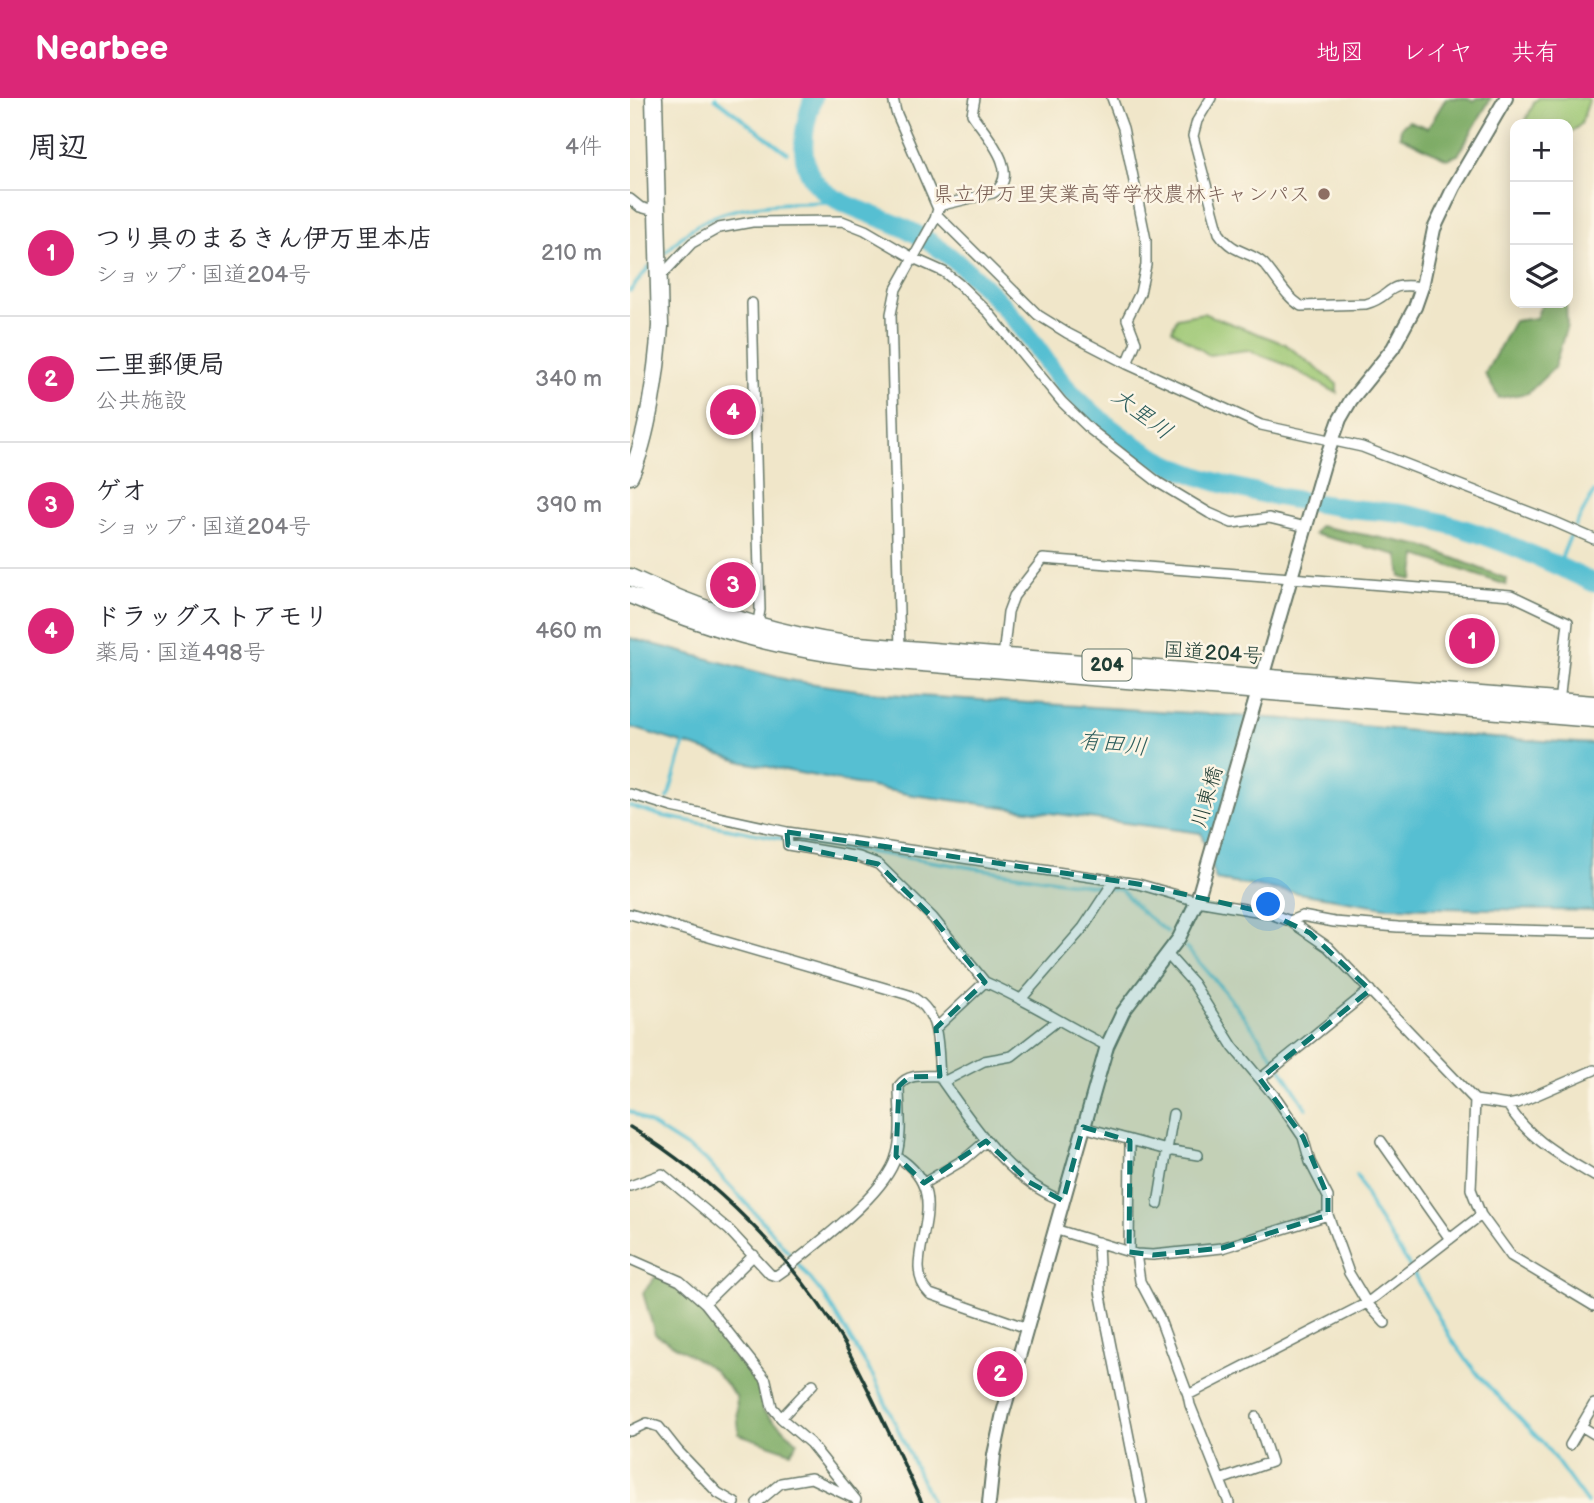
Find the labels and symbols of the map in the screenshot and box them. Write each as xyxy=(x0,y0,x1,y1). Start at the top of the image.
place label: 県立伊万里実業高等学校農林キャンパス xyxy=(933,182,1310,207)
marker: 県立伊万里実業高等学校農林キャンパス xyxy=(1316,186,1332,202)
water label: 大里川 xyxy=(1106,382,1178,446)
pin: 4 xyxy=(710,386,756,438)
pin: 3 xyxy=(710,559,756,611)
pin: 1 xyxy=(1449,615,1495,667)
street label: 国道204号 xyxy=(1162,637,1264,669)
road number: 204 xyxy=(1082,650,1132,680)
water label: 有田川 xyxy=(1077,726,1149,762)
street label: 川東橋 xyxy=(1186,763,1228,831)
your location xyxy=(1251,887,1285,921)
pin: 2 xyxy=(977,1348,1023,1400)

